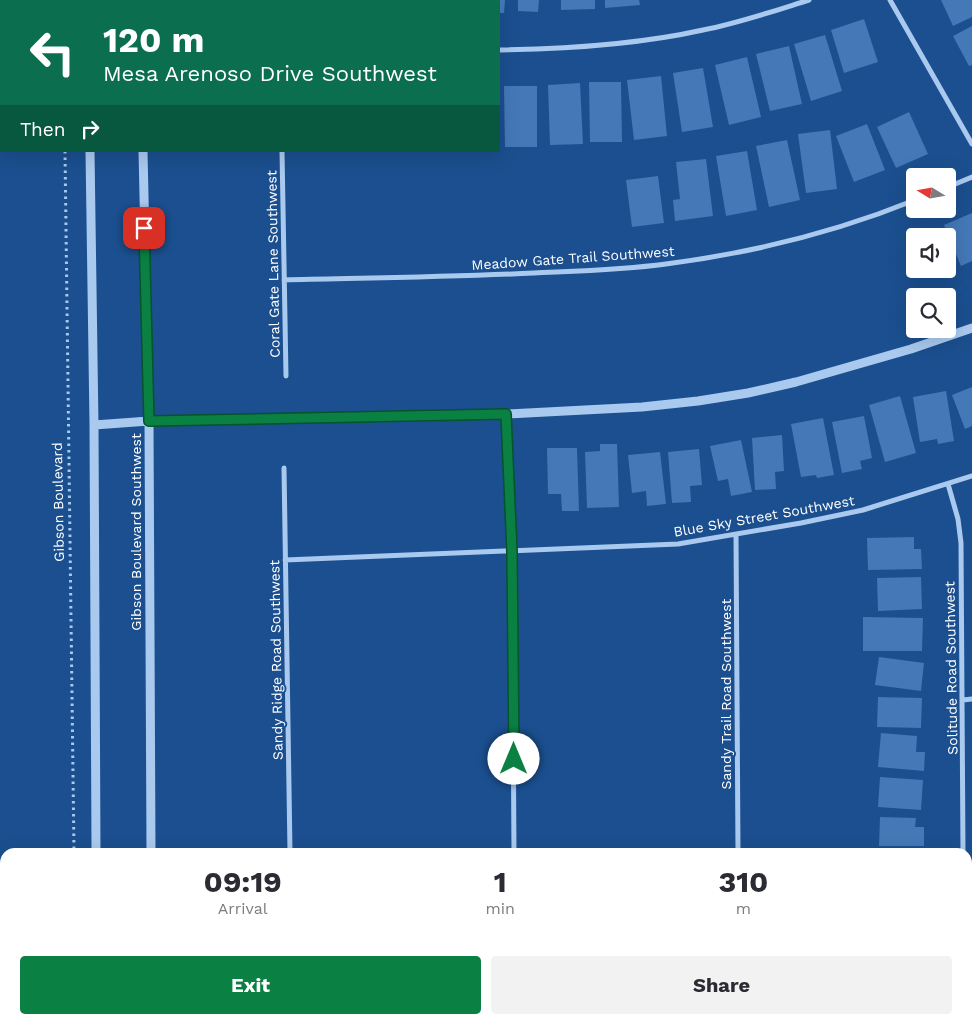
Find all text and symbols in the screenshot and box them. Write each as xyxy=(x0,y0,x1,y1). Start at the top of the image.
text: 120 m xyxy=(103,19,204,61)
icon: left xyxy=(20,20,85,85)
text: Mesa Arenoso Drive Southwest xyxy=(103,61,437,86)
icon: right xyxy=(76,115,104,143)
text: Then xyxy=(20,118,66,141)
north arrow xyxy=(906,168,956,218)
map controls xyxy=(906,168,956,338)
street label: Coral Gate Lane Southwest xyxy=(263,170,283,358)
pin xyxy=(123,207,165,249)
icon: arrive xyxy=(130,214,158,242)
button: sound xyxy=(906,228,956,278)
street label: Meadow Gate Trail Southwest xyxy=(471,243,675,273)
button: search xyxy=(906,288,956,338)
street label: Gibson Boulevard Southwest xyxy=(128,433,144,631)
street label: Gibson Boulevard xyxy=(49,442,67,562)
street label: Blue Sky Street Southwest xyxy=(672,492,856,540)
street label: Sandy Ridge Road Southwest xyxy=(266,560,286,760)
street label: Solitude Road Southwest xyxy=(941,581,961,755)
street label: Sandy Trail Road Southwest xyxy=(718,598,734,789)
position arrow xyxy=(487,732,539,784)
text: 09:19 xyxy=(204,864,282,899)
text: 1 xyxy=(494,864,507,899)
text: 310 xyxy=(718,864,768,899)
text: Arrival xyxy=(218,899,268,918)
text: min xyxy=(485,899,515,918)
text: m xyxy=(736,899,751,918)
button: Exit xyxy=(20,956,481,1014)
button: Share xyxy=(491,956,952,1014)

